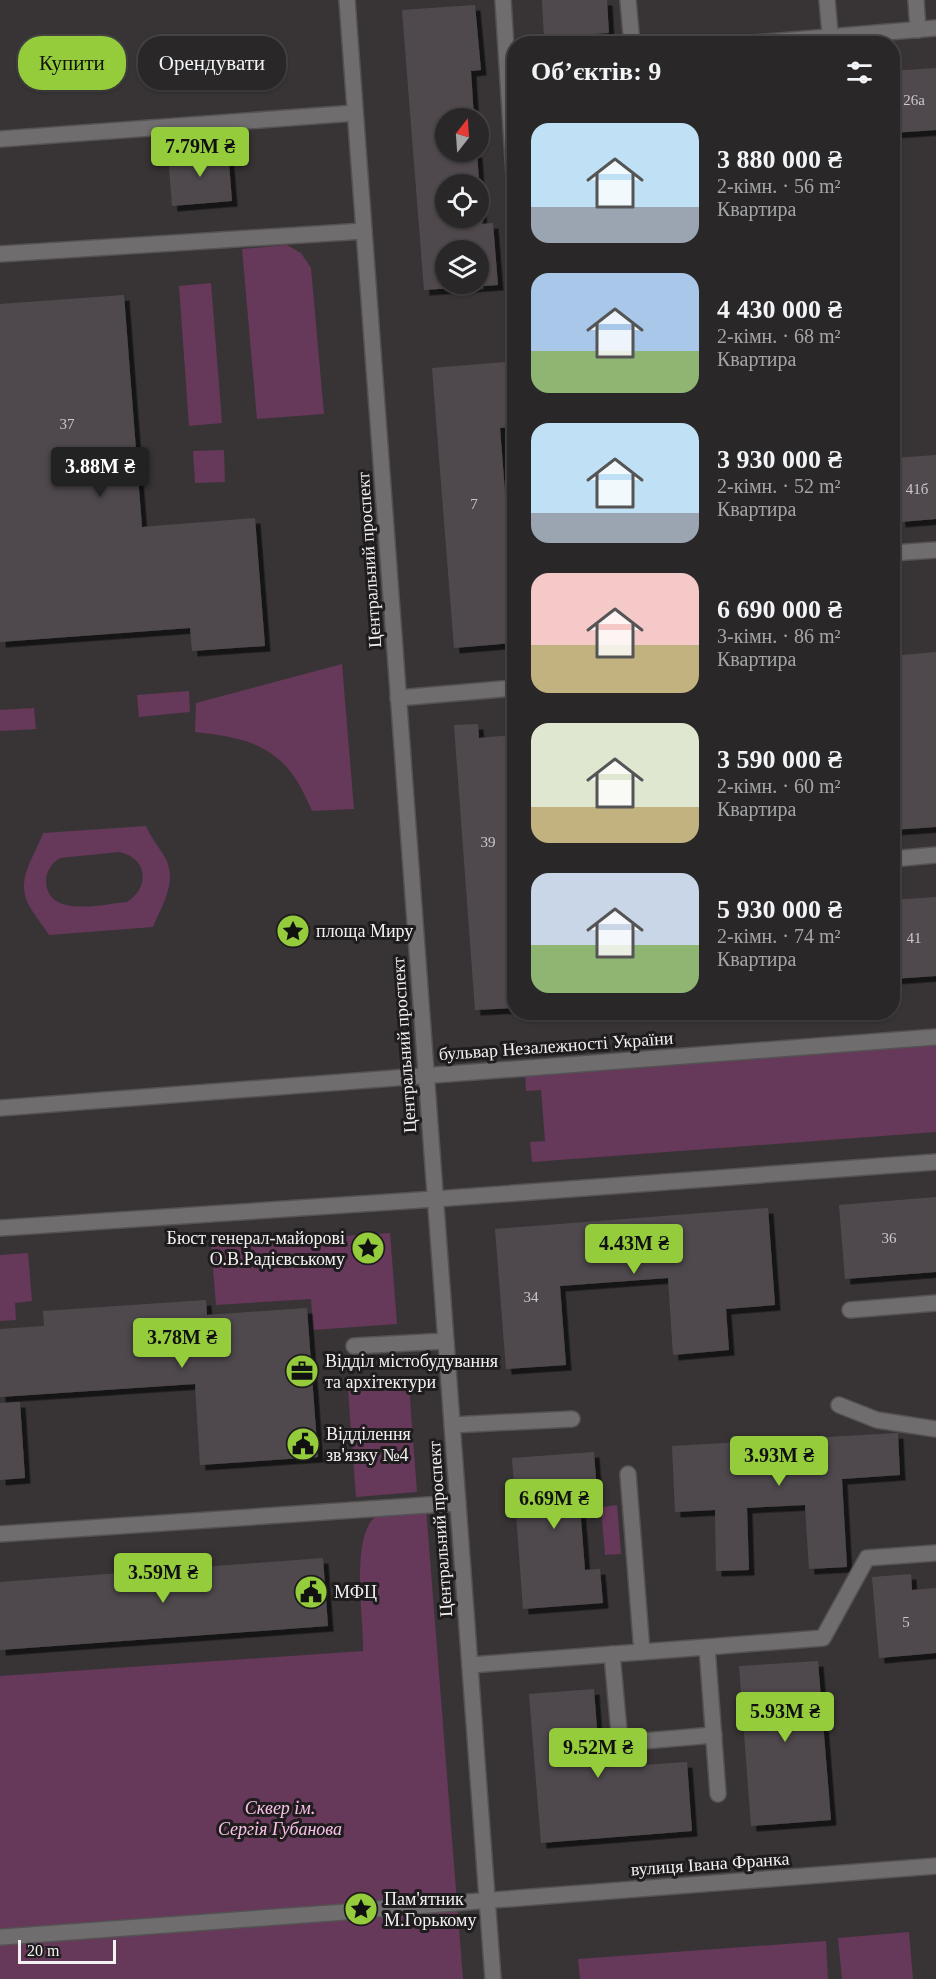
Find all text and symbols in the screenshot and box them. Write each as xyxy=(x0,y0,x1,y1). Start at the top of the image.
chip: Купити xyxy=(18,36,126,90)
chip: Орендувати xyxy=(138,36,286,90)
icon: filters xyxy=(843,56,876,89)
text: Об’єктів: 9 xyxy=(531,57,661,86)
house number: 26а xyxy=(903,92,925,108)
north arrow xyxy=(435,108,489,162)
map controls xyxy=(435,108,489,294)
pin: 7.79M ₴ xyxy=(145,127,255,178)
text: 7.79M ₴ xyxy=(165,135,235,157)
text: 3 880 000 ₴ xyxy=(717,145,842,174)
icon: home xyxy=(579,147,651,219)
button: locate xyxy=(435,174,489,228)
text: 2-кімн. · 56 m² xyxy=(717,175,841,197)
text: Квартира xyxy=(717,198,796,220)
button: layers xyxy=(435,240,489,294)
text: 4 430 000 ₴ xyxy=(717,295,842,324)
icon: home xyxy=(579,297,651,369)
text: 2-кімн. · 68 m² xyxy=(717,325,841,347)
text: Квартира xyxy=(717,348,796,370)
house number: 37 xyxy=(60,416,75,432)
text: 3 930 000 ₴ xyxy=(717,445,842,474)
pin: 3.88M ₴ xyxy=(45,447,155,498)
icon: home xyxy=(579,447,651,519)
text: 3.88M ₴ xyxy=(65,455,135,477)
street label: Центральний проспект xyxy=(353,471,385,649)
text: 2-кімн. · 52 m² xyxy=(717,475,841,497)
house number: 41б xyxy=(906,481,929,497)
house number: 7 xyxy=(470,496,478,512)
text: Квартира xyxy=(717,498,796,520)
text: 6 690 000 ₴ xyxy=(717,595,842,624)
icon: home xyxy=(579,597,651,669)
text: 3-кімн. · 86 m² xyxy=(717,625,841,647)
text: Квартира xyxy=(717,648,796,670)
text: 3 590 000 ₴ xyxy=(717,745,842,774)
icon: home xyxy=(579,747,651,819)
text: 2-кімн. · 60 m² xyxy=(717,775,841,797)
text: Квартира xyxy=(717,798,796,820)
house number: 39 xyxy=(481,834,496,850)
text: 5 930 000 ₴ xyxy=(717,895,842,924)
icon: home xyxy=(579,897,651,969)
place icon: площа Миру xyxy=(275,913,311,949)
place label: площа Миру xyxy=(316,921,413,941)
text: 2-кімн. · 74 m² xyxy=(717,925,841,947)
house number: 41 xyxy=(907,930,922,946)
text: Квартира xyxy=(717,948,796,970)
street label: Центральний проспект xyxy=(388,956,420,1134)
street label: бульвар Незалежності України xyxy=(438,1028,674,1064)
pin: 4.43M ₴ xyxy=(579,1224,689,1275)
place label: Бюст генерал-майорові О.В.Радієвському xyxy=(167,1228,345,1269)
place icon: Бюст генерал-майорові О.В.Радієвському xyxy=(350,1230,386,1266)
house number: 36 xyxy=(882,1230,897,1246)
text: 4.43M ₴ xyxy=(599,1232,669,1254)
house number: 34 xyxy=(524,1289,539,1305)
pin: 3.78M ₴ xyxy=(127,1318,237,1369)
text: 3.78M ₴ xyxy=(147,1326,217,1348)
place label: Відділ містобудування та архітектури xyxy=(325,1351,498,1392)
office icon: Відділ містобудування та архітектури xyxy=(284,1353,320,1389)
place label: Відділення зв'язку №4 xyxy=(326,1424,411,1465)
public building icon: Відділення зв'язку №4 xyxy=(285,1426,321,1462)
pin: 3.93M ₴ xyxy=(724,1436,834,1487)
street label: Центральний проспект xyxy=(424,1440,456,1618)
text: 3.93M ₴ xyxy=(744,1444,814,1466)
pin: 6.69M ₴ xyxy=(499,1479,609,1530)
text: 6.69M ₴ xyxy=(519,1487,589,1509)
pin: 3.59M ₴ xyxy=(108,1553,218,1604)
text: 3.59M ₴ xyxy=(128,1561,198,1583)
public building icon: МФЦ xyxy=(293,1574,329,1610)
place label: МФЦ xyxy=(334,1582,377,1602)
house number: 5 xyxy=(902,1614,910,1630)
pin: 5.93M ₴ xyxy=(730,1692,840,1743)
text: 5.93M ₴ xyxy=(750,1700,820,1722)
pin: 9.52M ₴ xyxy=(543,1728,653,1779)
text: 9.52M ₴ xyxy=(563,1736,633,1758)
park label: Сквер ім. Сергія Губанова xyxy=(218,1798,342,1839)
street label: вулиця Івана Франка xyxy=(630,1848,790,1880)
place label: Пам'ятник М.Горькому xyxy=(384,1889,476,1930)
place icon: Пам'ятник М.Горькому xyxy=(343,1891,379,1927)
scale bar xyxy=(18,1937,116,1964)
text: 20 m xyxy=(27,1942,59,1959)

